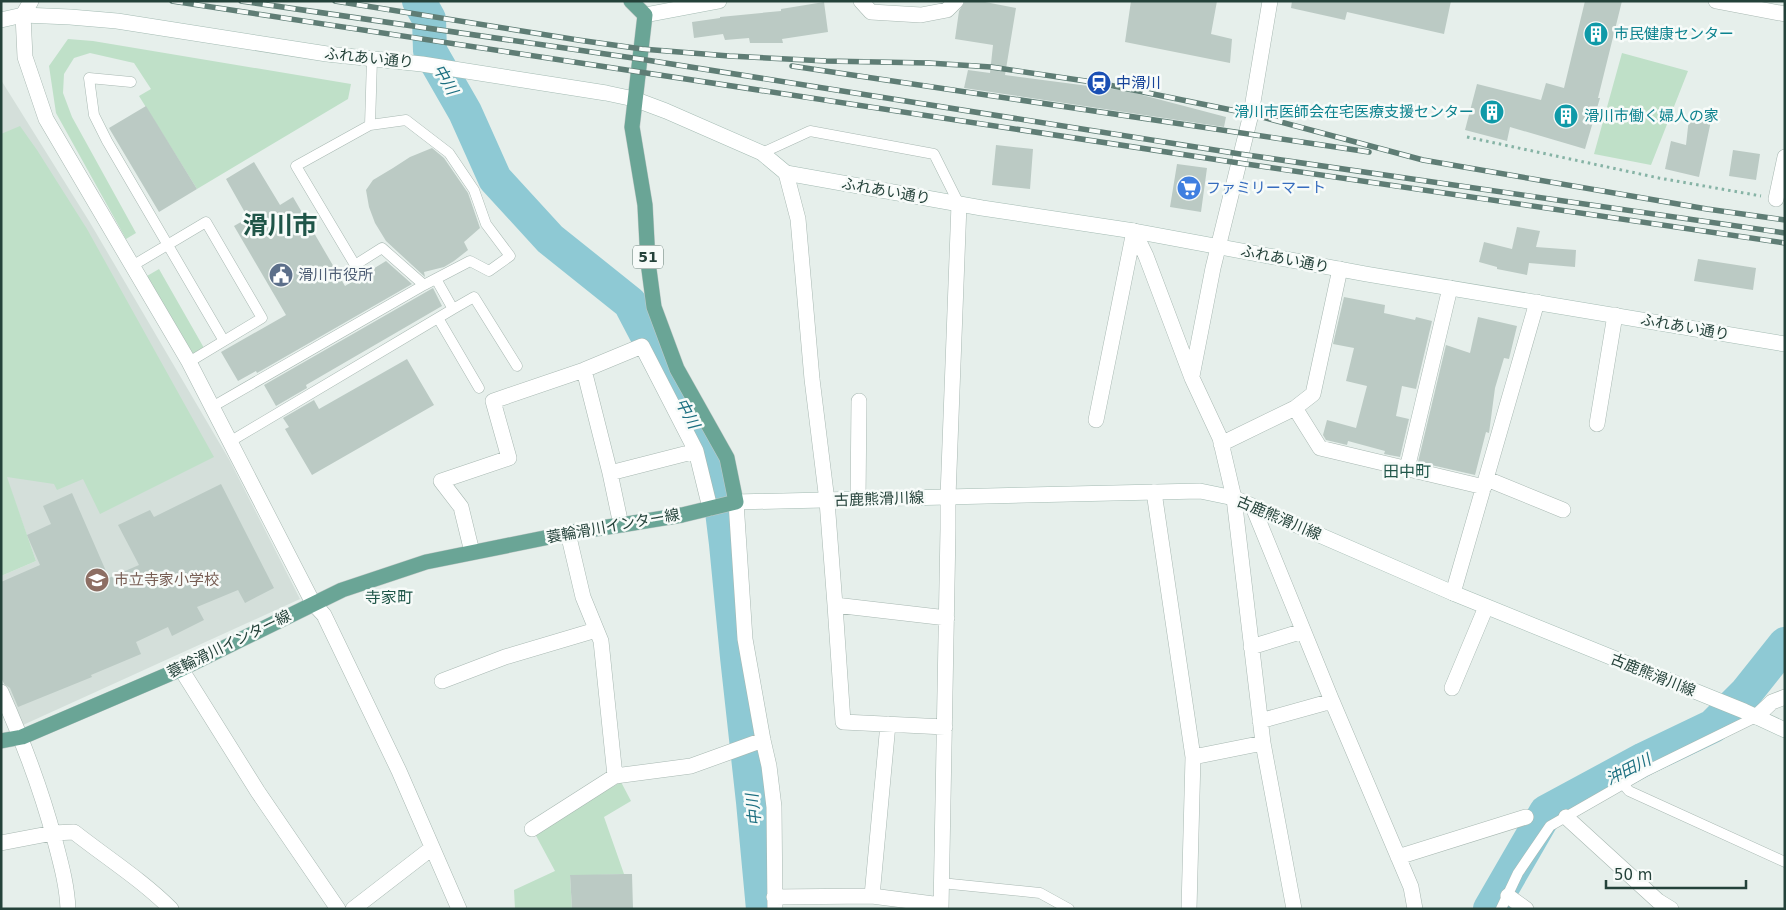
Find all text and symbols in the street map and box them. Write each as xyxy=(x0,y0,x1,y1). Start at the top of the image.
building icon: 市民健康センター xyxy=(1583,21,1609,47)
place label: 市民健康センター xyxy=(1614,25,1734,43)
street label: ふれあい通り xyxy=(323,44,415,72)
water label: 中川 xyxy=(429,61,463,100)
station icon: 中滑川 xyxy=(1086,70,1112,96)
place label: 中滑川 xyxy=(1116,74,1161,92)
building icon: 滑川市医師会在宅医療支援センター xyxy=(1479,99,1505,125)
place label: 滑川市医師会在宅医療支援センター xyxy=(1234,103,1474,121)
building icon: 滑川市働く婦人の家 xyxy=(1553,103,1579,129)
place label: 滑川市働く婦人の家 xyxy=(1584,107,1719,125)
street label: ふれあい通り xyxy=(840,174,932,208)
supermarket icon: ファミリーマート xyxy=(1176,175,1202,201)
place label: ファミリーマート xyxy=(1206,179,1326,197)
district label: 滑川市 xyxy=(242,211,318,240)
street label: ふれあい通り xyxy=(1239,242,1331,276)
road number: 51 xyxy=(633,246,663,268)
public building icon: 滑川市役所 xyxy=(268,262,294,288)
place label: 滑川市役所 xyxy=(298,266,373,284)
street label: ふれあい通り xyxy=(1639,310,1731,344)
water label: 中川 xyxy=(672,395,704,434)
district label: 田中町 xyxy=(1383,462,1431,481)
street label: 古鹿熊滑川線 xyxy=(834,488,924,510)
street label: 古鹿熊滑川線 xyxy=(1234,492,1324,544)
street label: 蓑輪滑川インター線 xyxy=(545,505,681,547)
school or university icon: 市立寺家小学校 xyxy=(84,567,110,593)
place label: 市立寺家小学校 xyxy=(114,571,219,589)
district label: 寺家町 xyxy=(365,588,413,607)
street label: 蓑輪滑川インター線 xyxy=(164,606,294,682)
street label: 古鹿熊滑川線 xyxy=(1608,650,1698,700)
water label: 沖田川 xyxy=(1603,749,1656,789)
water label: 中川 xyxy=(742,791,765,827)
scale bar xyxy=(1606,858,1746,890)
text: 50 m xyxy=(1614,866,1652,884)

